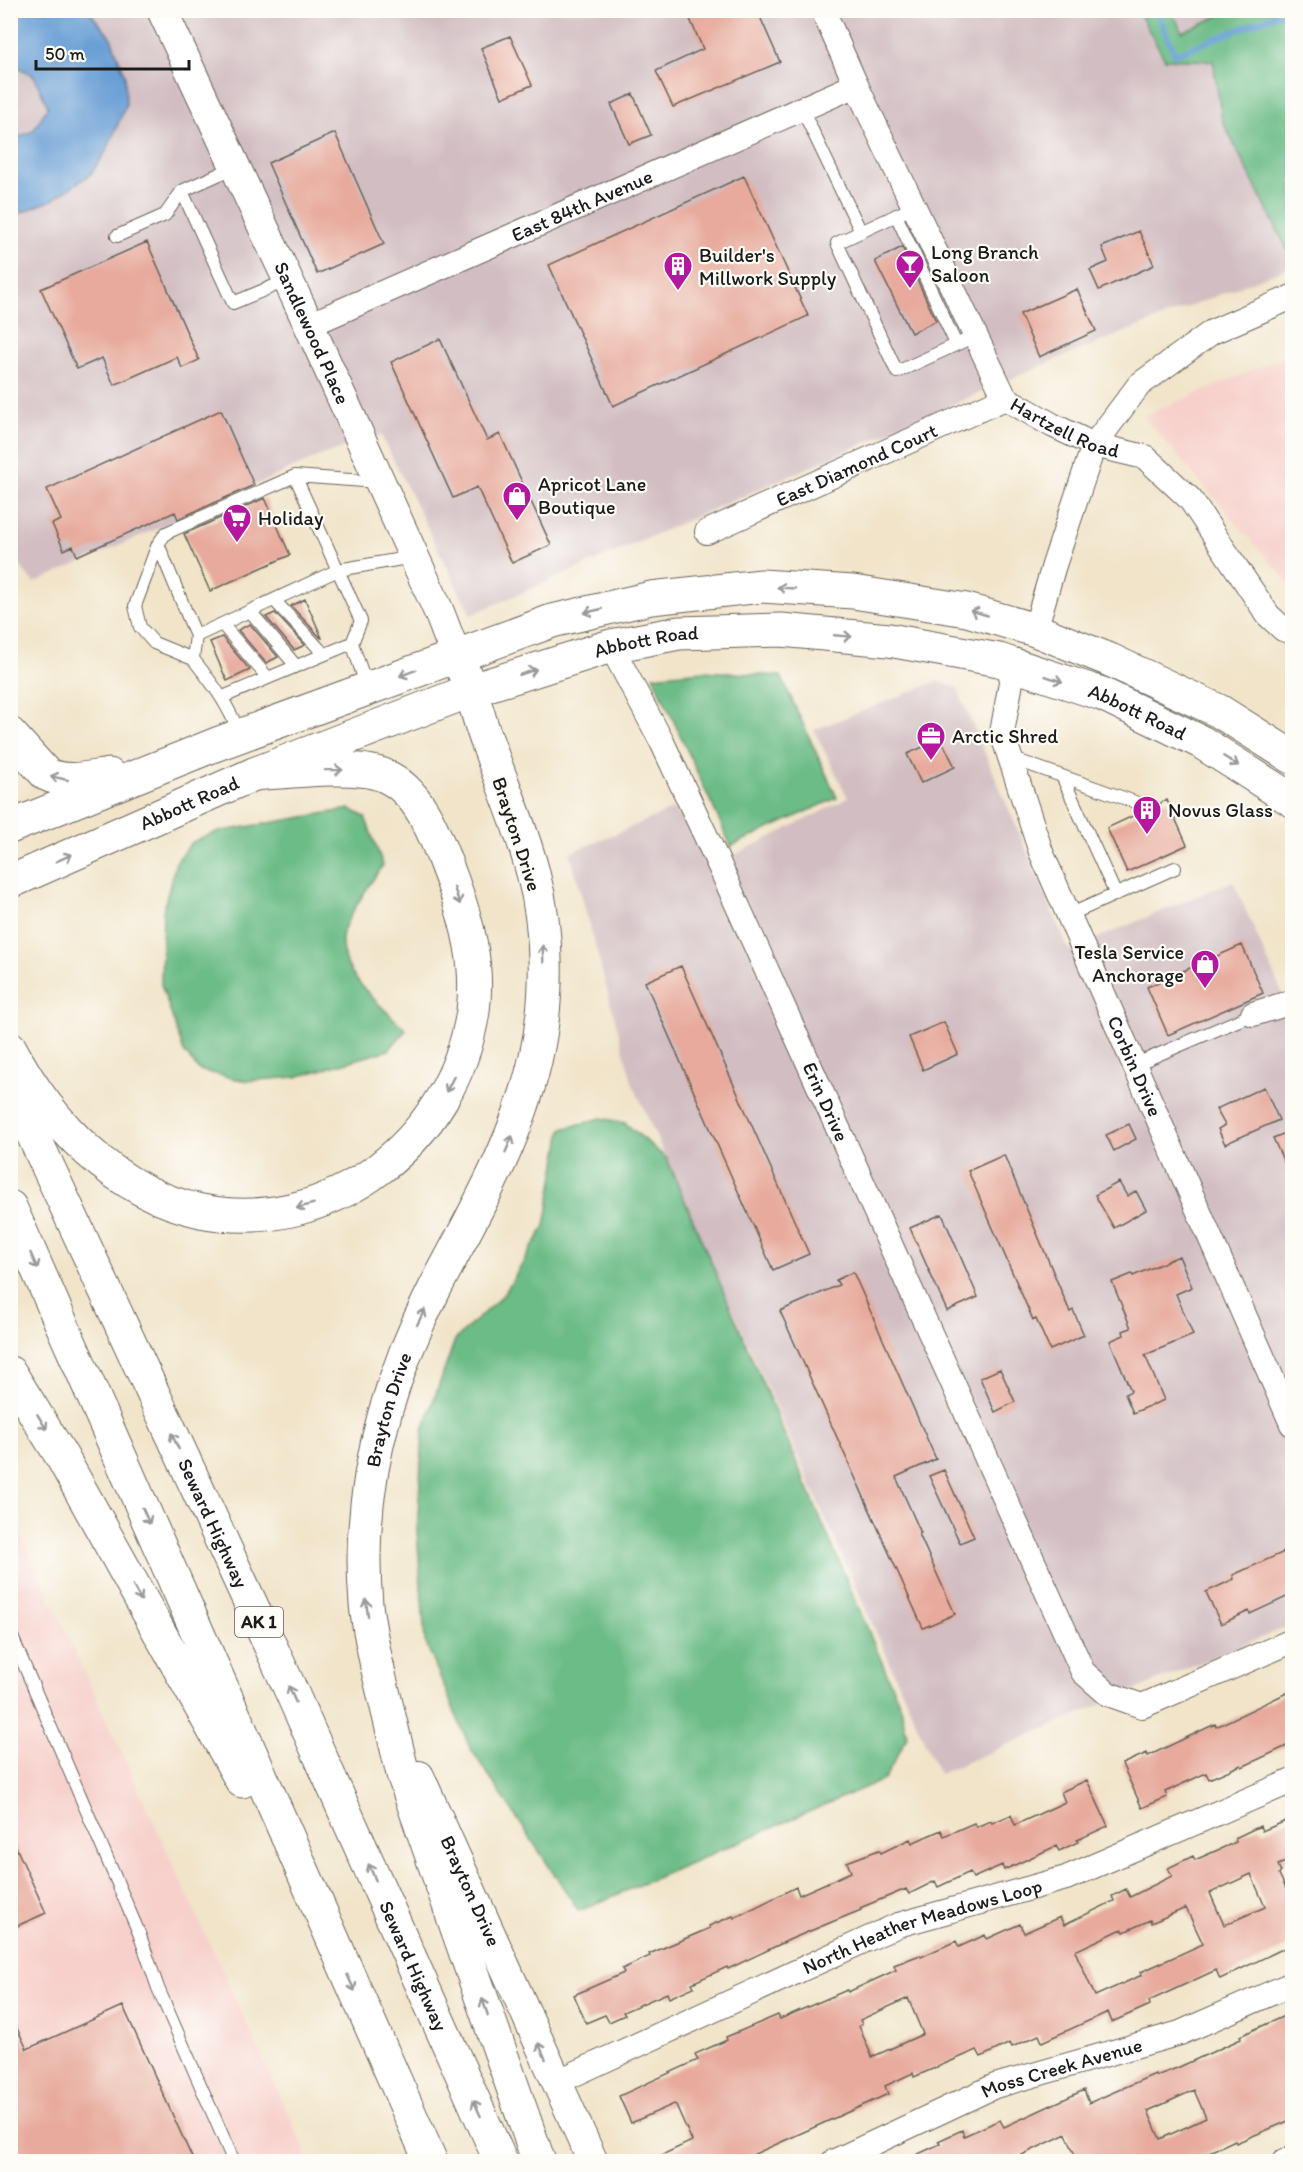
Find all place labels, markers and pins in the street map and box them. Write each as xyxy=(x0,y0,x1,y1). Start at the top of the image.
place label: Long Branch Saloon xyxy=(931,240,1039,287)
place label: Builder's Millwork Supply xyxy=(699,243,837,290)
bar icon: Long Branch Saloon xyxy=(894,248,926,290)
building icon: Builder's Millwork Supply xyxy=(662,250,694,292)
place label: Apricot Lane Boutique xyxy=(538,472,646,519)
shop icon: Apricot Lane Boutique xyxy=(501,480,533,522)
supermarket icon: Holiday xyxy=(221,502,253,544)
place label: Holiday xyxy=(258,506,324,530)
office icon: Arctic Shred xyxy=(915,720,947,762)
place label: Arctic Shred xyxy=(952,724,1058,748)
building icon: Novus Glass xyxy=(1131,794,1163,836)
place label: Novus Glass xyxy=(1168,798,1273,822)
place label: Tesla Service Anchorage xyxy=(1075,940,1184,987)
shop icon: Tesla Service Anchorage xyxy=(1189,948,1221,990)

